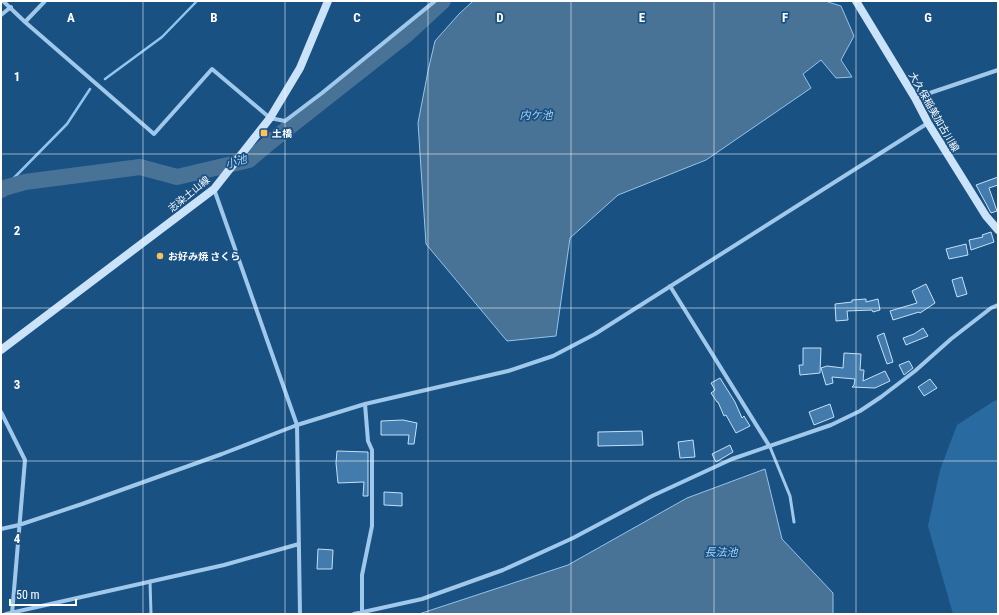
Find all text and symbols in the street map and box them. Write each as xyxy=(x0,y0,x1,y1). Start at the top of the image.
text: A xyxy=(67,10,75,25)
text: B xyxy=(210,10,218,25)
text: C xyxy=(353,10,361,25)
text: D xyxy=(496,10,504,25)
text: E xyxy=(639,10,646,25)
text: F xyxy=(782,10,788,25)
text: G xyxy=(924,10,932,25)
text: 1 xyxy=(14,69,20,84)
street label: 大久保稲美加古川線 xyxy=(907,70,961,154)
water label: 内ケ池 xyxy=(520,109,553,122)
marker: 土橋 xyxy=(259,128,269,138)
place label: 土橋 xyxy=(272,128,292,139)
water label: 小池 xyxy=(224,152,249,171)
street label: 志染土山線 xyxy=(166,174,212,214)
text: 2 xyxy=(14,223,21,238)
marker: お好み焼 さくら xyxy=(155,251,165,261)
place label: お好み焼 さくら xyxy=(168,251,240,262)
text: 3 xyxy=(14,377,20,392)
text: 4 xyxy=(14,531,21,546)
water label: 長法池 xyxy=(705,546,738,559)
scale bar xyxy=(10,581,76,607)
text: 50 m xyxy=(16,588,40,602)

